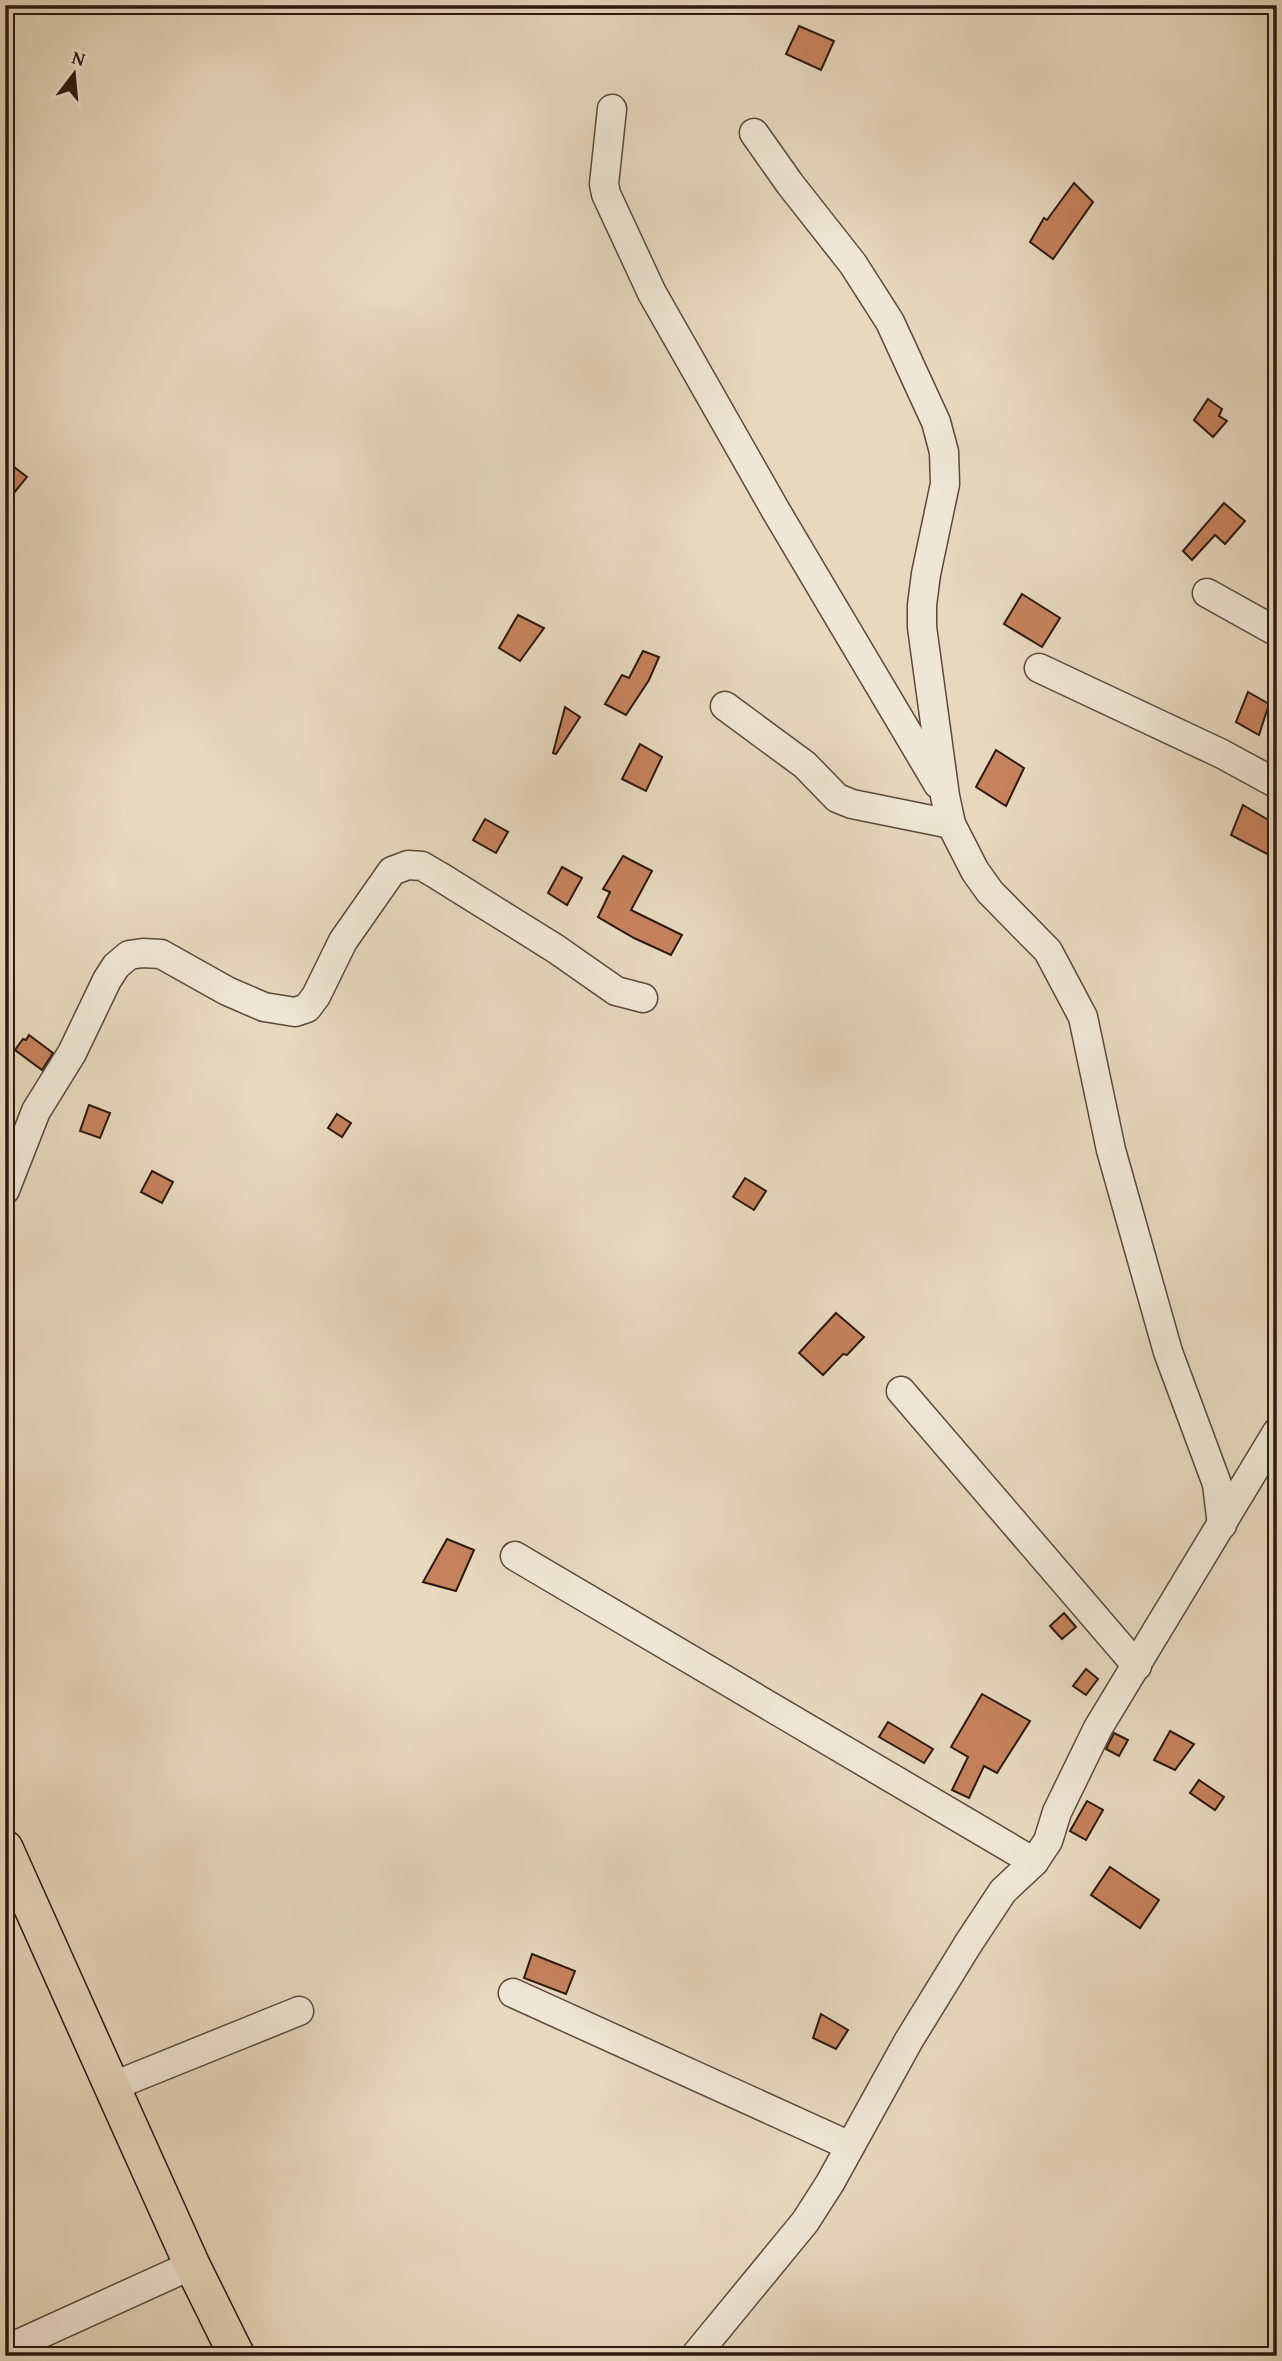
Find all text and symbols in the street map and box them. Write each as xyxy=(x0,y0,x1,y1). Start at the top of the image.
north arrow xyxy=(38,38,108,108)
text: N xyxy=(69,42,89,73)

